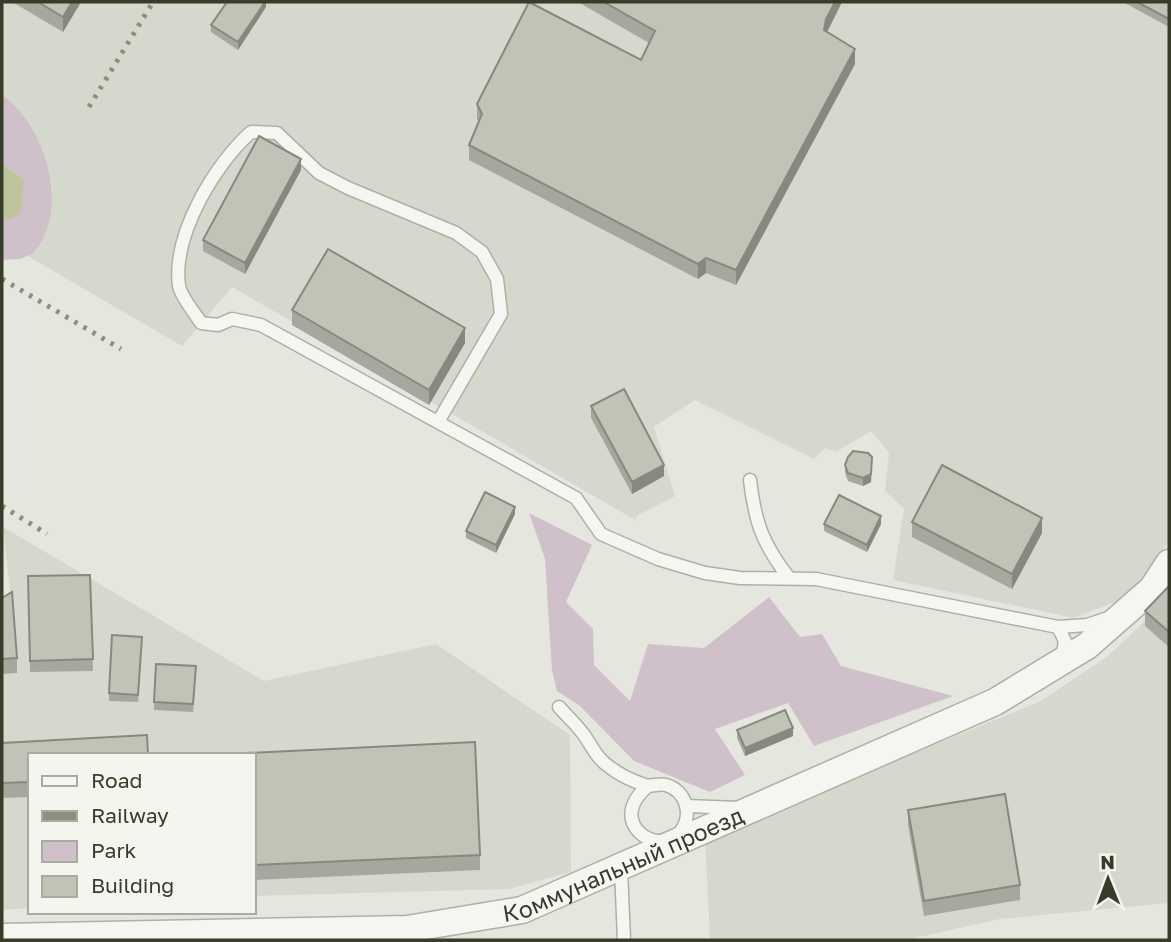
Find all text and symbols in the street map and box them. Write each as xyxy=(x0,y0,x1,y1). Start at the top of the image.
legend xyxy=(28,753,256,914)
text: Road xyxy=(91,767,142,793)
street label: Коммунальный проезд xyxy=(500,800,748,927)
text: Railway xyxy=(91,802,169,828)
text: Park xyxy=(91,837,137,863)
north arrow xyxy=(1073,844,1143,914)
text: N xyxy=(1100,850,1115,873)
text: Building xyxy=(91,872,174,898)

